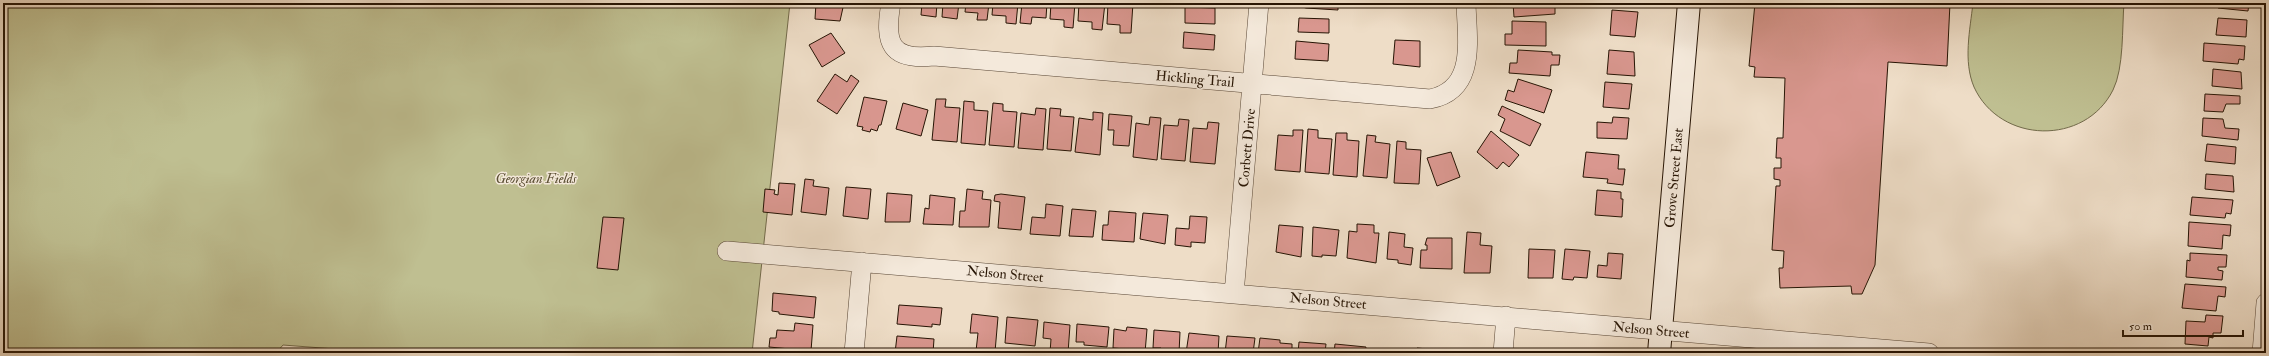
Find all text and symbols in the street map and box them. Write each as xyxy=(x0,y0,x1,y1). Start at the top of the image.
street label: Hickling Trail xyxy=(1155,67,1236,91)
street label: Corbett Drive xyxy=(1235,108,1259,188)
street label: Grove Street East xyxy=(1661,127,1687,229)
park label: Georgian Fields xyxy=(496,170,578,187)
street label: Nelson Street xyxy=(966,262,1045,286)
street label: Nelson Street xyxy=(1289,289,1368,313)
scale bar xyxy=(2123,312,2243,338)
street label: Nelson Street xyxy=(1612,318,1691,342)
text: 50 m xyxy=(2129,319,2153,334)

